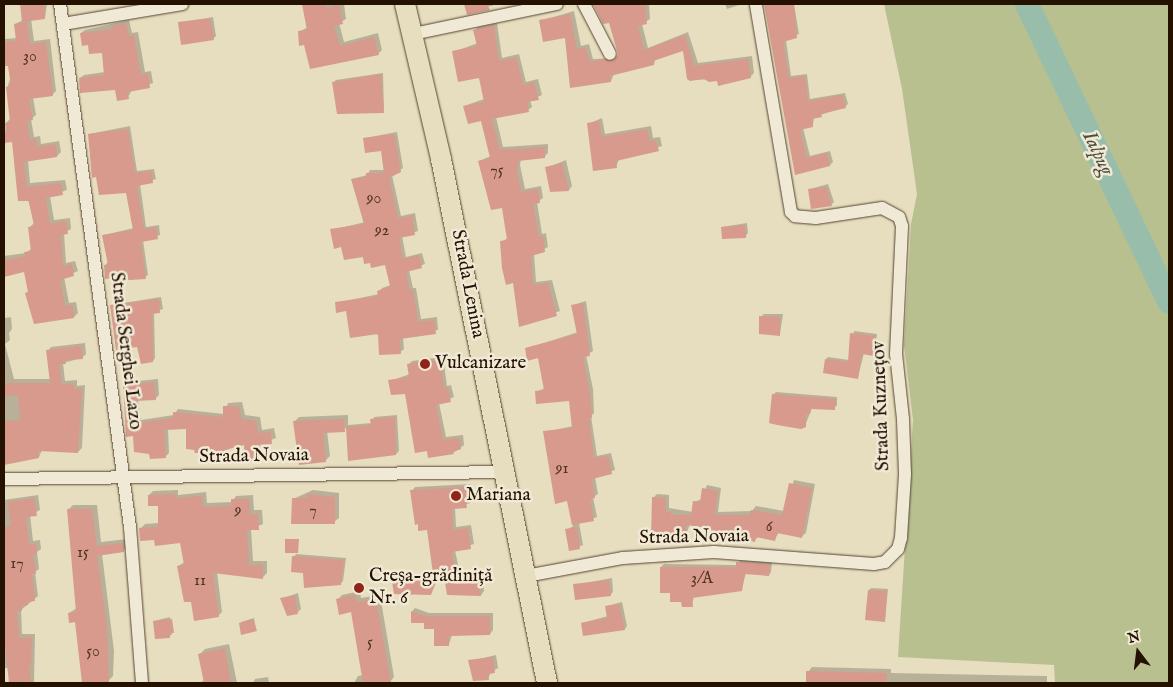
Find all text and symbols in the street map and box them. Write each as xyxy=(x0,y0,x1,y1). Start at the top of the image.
house number: 30 xyxy=(23,47,37,67)
water label: Ialpug xyxy=(1077,127,1119,179)
house number: 75 xyxy=(490,161,504,181)
house number: 90 xyxy=(367,189,381,209)
house number: 92 xyxy=(375,221,389,241)
street label: Strada Lenina xyxy=(445,228,489,340)
street label: Strada Serghei Lazo xyxy=(104,271,146,431)
street label: Strada Kuznețov xyxy=(868,341,896,471)
place label: Vulcanizare xyxy=(435,353,526,375)
marker: Vulcanizare xyxy=(419,358,431,370)
street label: Strada Novaia xyxy=(199,445,309,469)
house number: 91 xyxy=(556,459,568,479)
place label: Mariana xyxy=(466,485,531,507)
marker: Mariana xyxy=(450,490,462,502)
house number: 9 xyxy=(235,501,241,521)
house number: 7 xyxy=(309,501,317,521)
house number: 6 xyxy=(766,517,772,537)
street label: Strada Novaia xyxy=(639,526,749,550)
house number: 15 xyxy=(77,543,89,563)
house number: 17 xyxy=(10,554,24,574)
place label: Creșa-grădiniță Nr. 6 xyxy=(369,566,493,610)
house number: 3/A xyxy=(691,569,713,589)
house number: 11 xyxy=(194,571,206,591)
marker: Creșa-grădiniță Nr. 6 xyxy=(353,582,365,594)
north arrow xyxy=(1113,627,1163,677)
text: N xyxy=(1126,627,1142,648)
house number: 5 xyxy=(367,633,373,653)
house number: 50 xyxy=(86,642,100,662)

